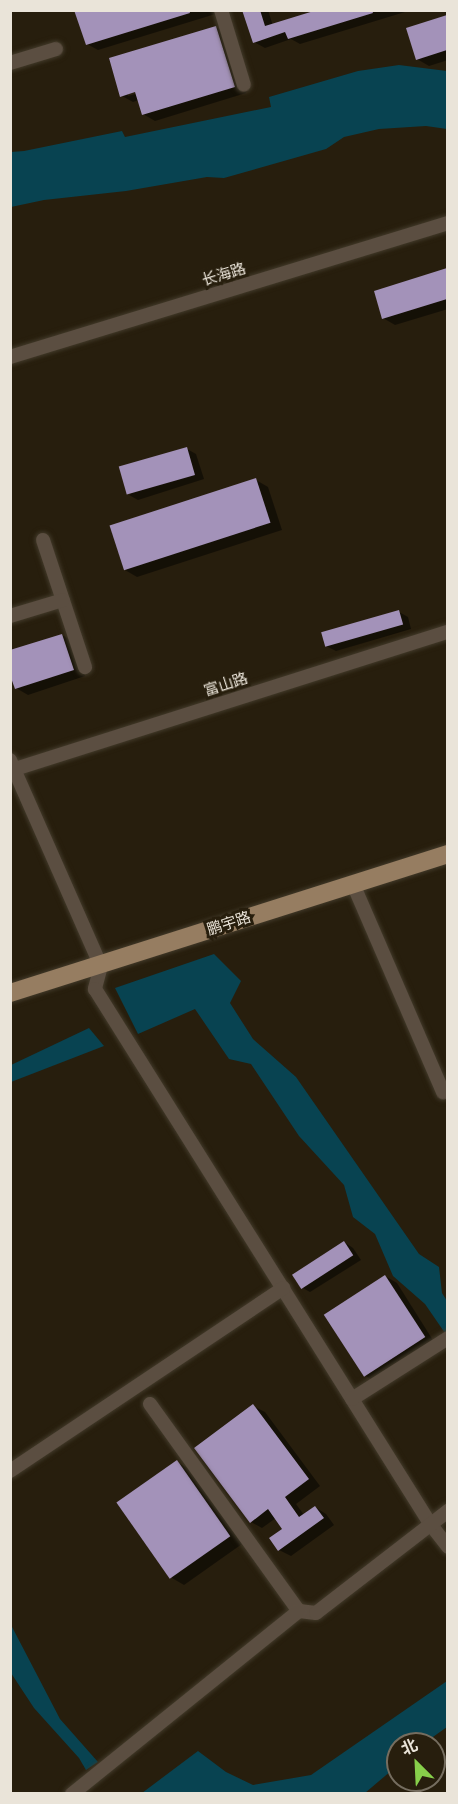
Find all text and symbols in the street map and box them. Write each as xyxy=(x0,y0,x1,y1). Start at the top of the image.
street label: 长海路 xyxy=(200,260,248,290)
street label: 富山路 xyxy=(202,669,250,701)
street label: 鹏宇路 xyxy=(205,908,253,940)
north arrow xyxy=(386,1732,446,1792)
text: 北 xyxy=(398,1735,420,1759)

